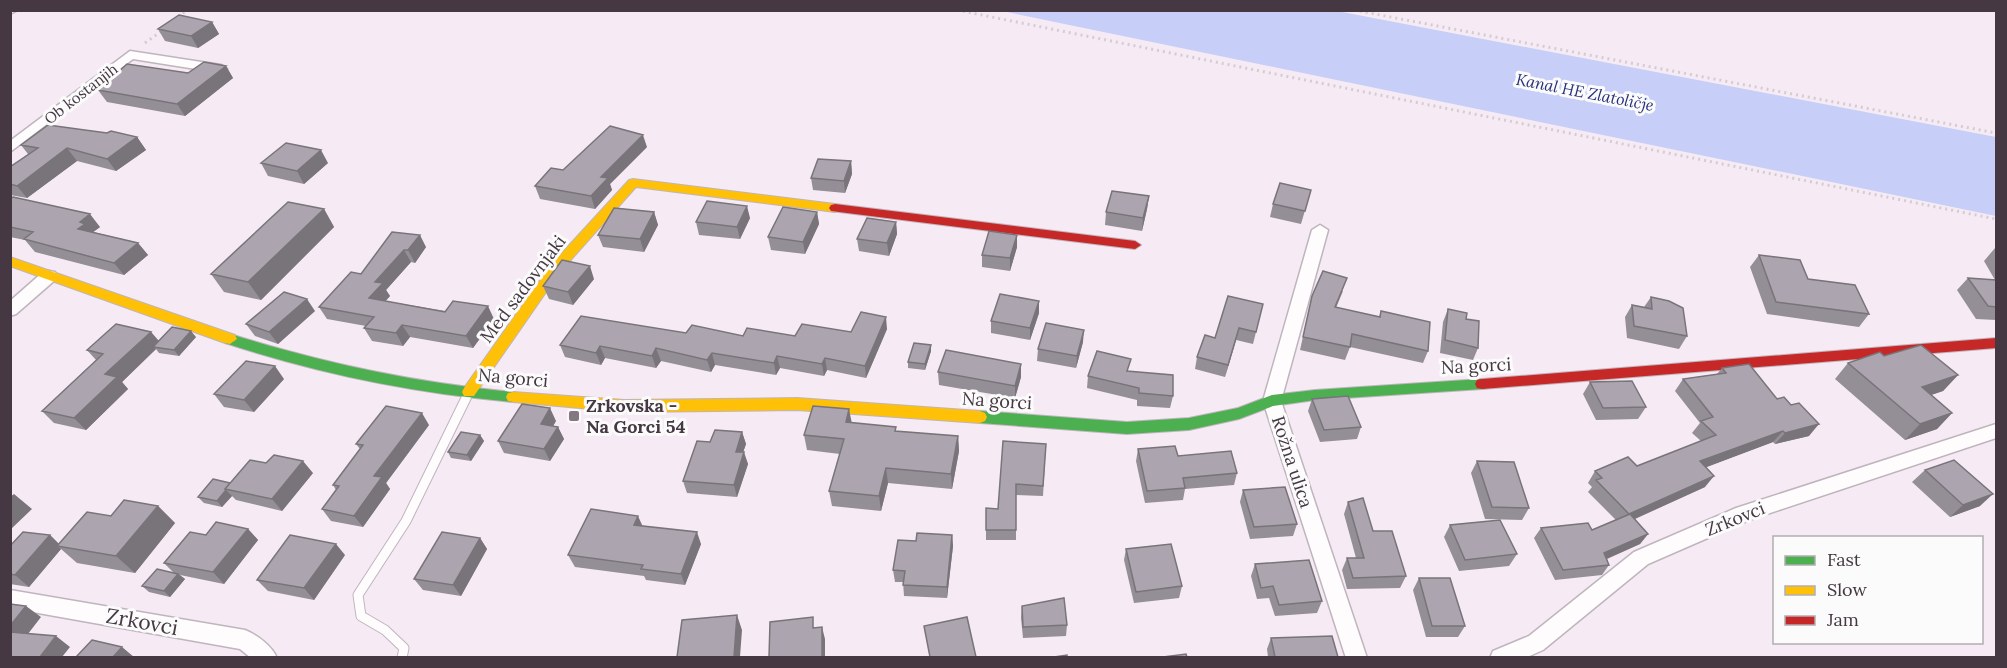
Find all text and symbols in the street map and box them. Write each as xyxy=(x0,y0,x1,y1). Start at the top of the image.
street label: Ob kostanjih xyxy=(40,59,121,128)
water label: Kanal HE Zlatoličje xyxy=(1514,69,1656,115)
street label: Med sadovnjaki xyxy=(475,230,571,347)
street label: Na gorci xyxy=(1440,352,1512,379)
street label: Na gorci xyxy=(477,363,549,392)
street label: Na gorci xyxy=(961,387,1033,414)
place label: Zrkovska - Na Gorci 54 xyxy=(586,394,686,438)
marker: Zrkovska - Na Gorci 54 xyxy=(567,409,581,423)
street label: Rožna ulica xyxy=(1267,413,1318,511)
street label: Zrkovci xyxy=(1702,496,1768,541)
legend xyxy=(1773,536,1983,644)
text: Fast xyxy=(1827,548,1861,571)
text: Slow xyxy=(1827,578,1867,601)
street label: Zrkovci xyxy=(104,602,180,641)
text: Jam xyxy=(1826,608,1859,631)

